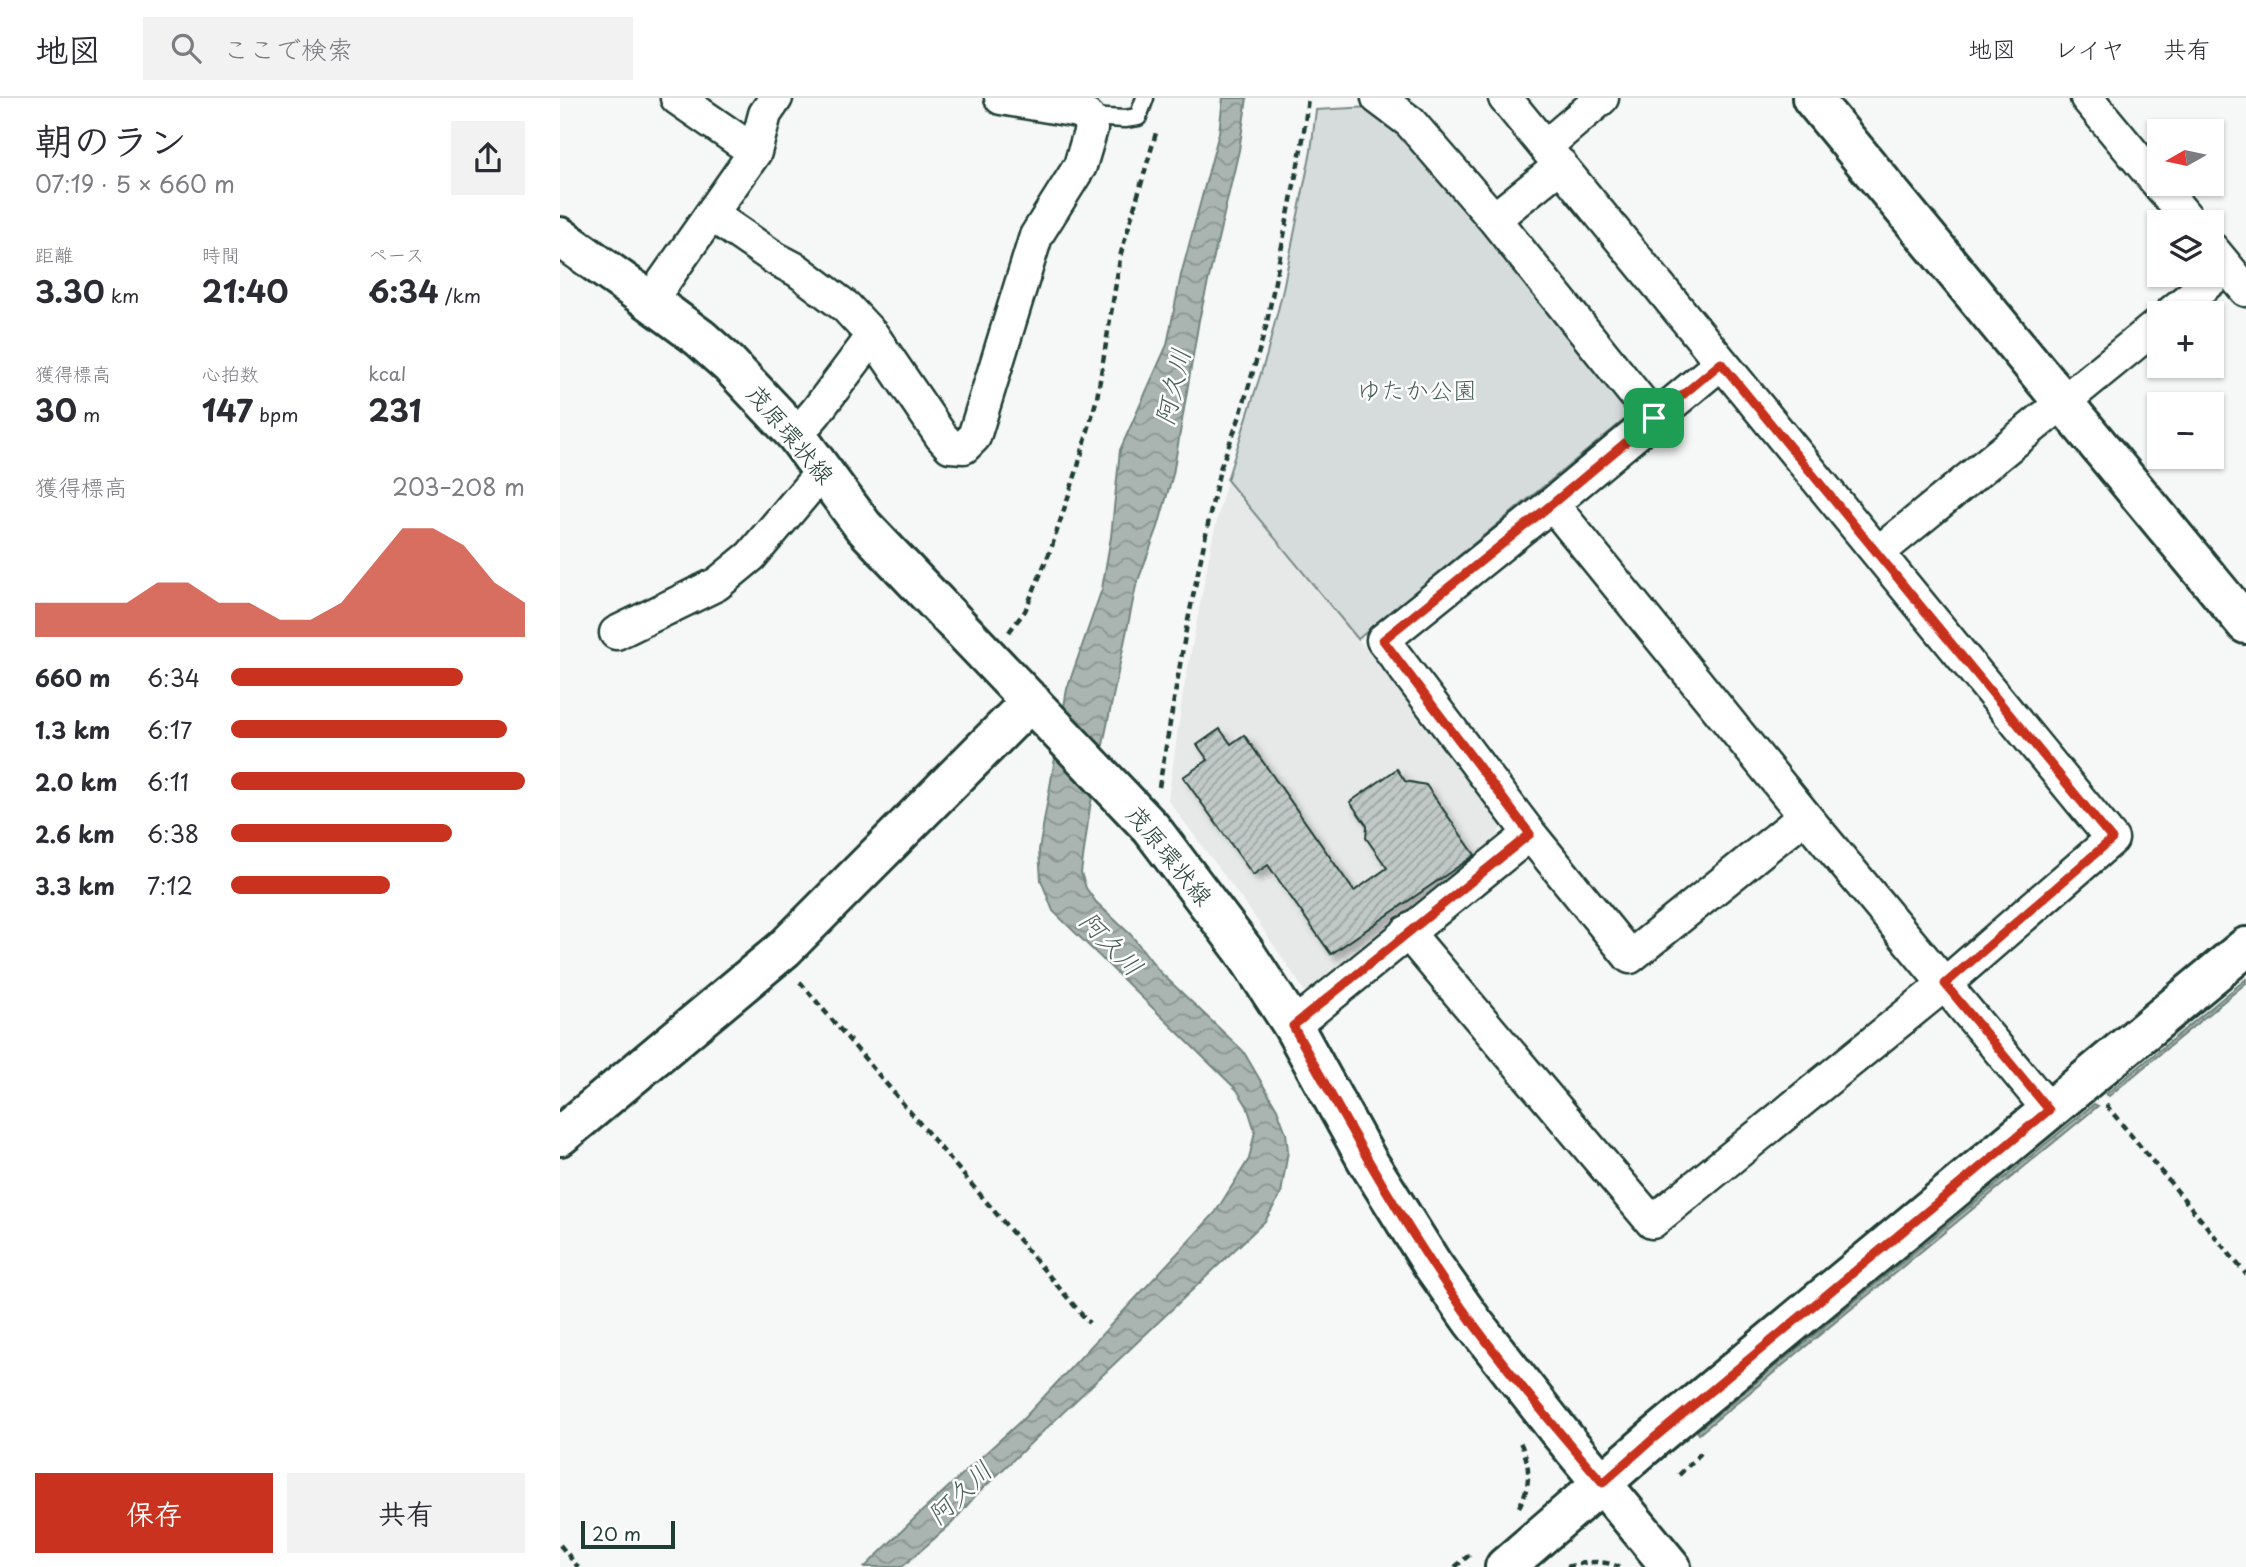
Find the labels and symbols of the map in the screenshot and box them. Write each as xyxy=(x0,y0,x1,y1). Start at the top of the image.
north arrow xyxy=(2147,119,2224,196)
water label: 阿久川 xyxy=(1144,344,1199,429)
park label: ゆたか公園 xyxy=(1357,371,1477,407)
street label: 茂原環状線 xyxy=(739,376,844,491)
pin xyxy=(1624,388,1684,448)
street label: 茂原環状線 xyxy=(1119,797,1222,913)
water label: 阿久川 xyxy=(1071,901,1153,985)
water label: 阿久川 xyxy=(917,1451,1001,1533)
scale bar xyxy=(581,1518,676,1550)

